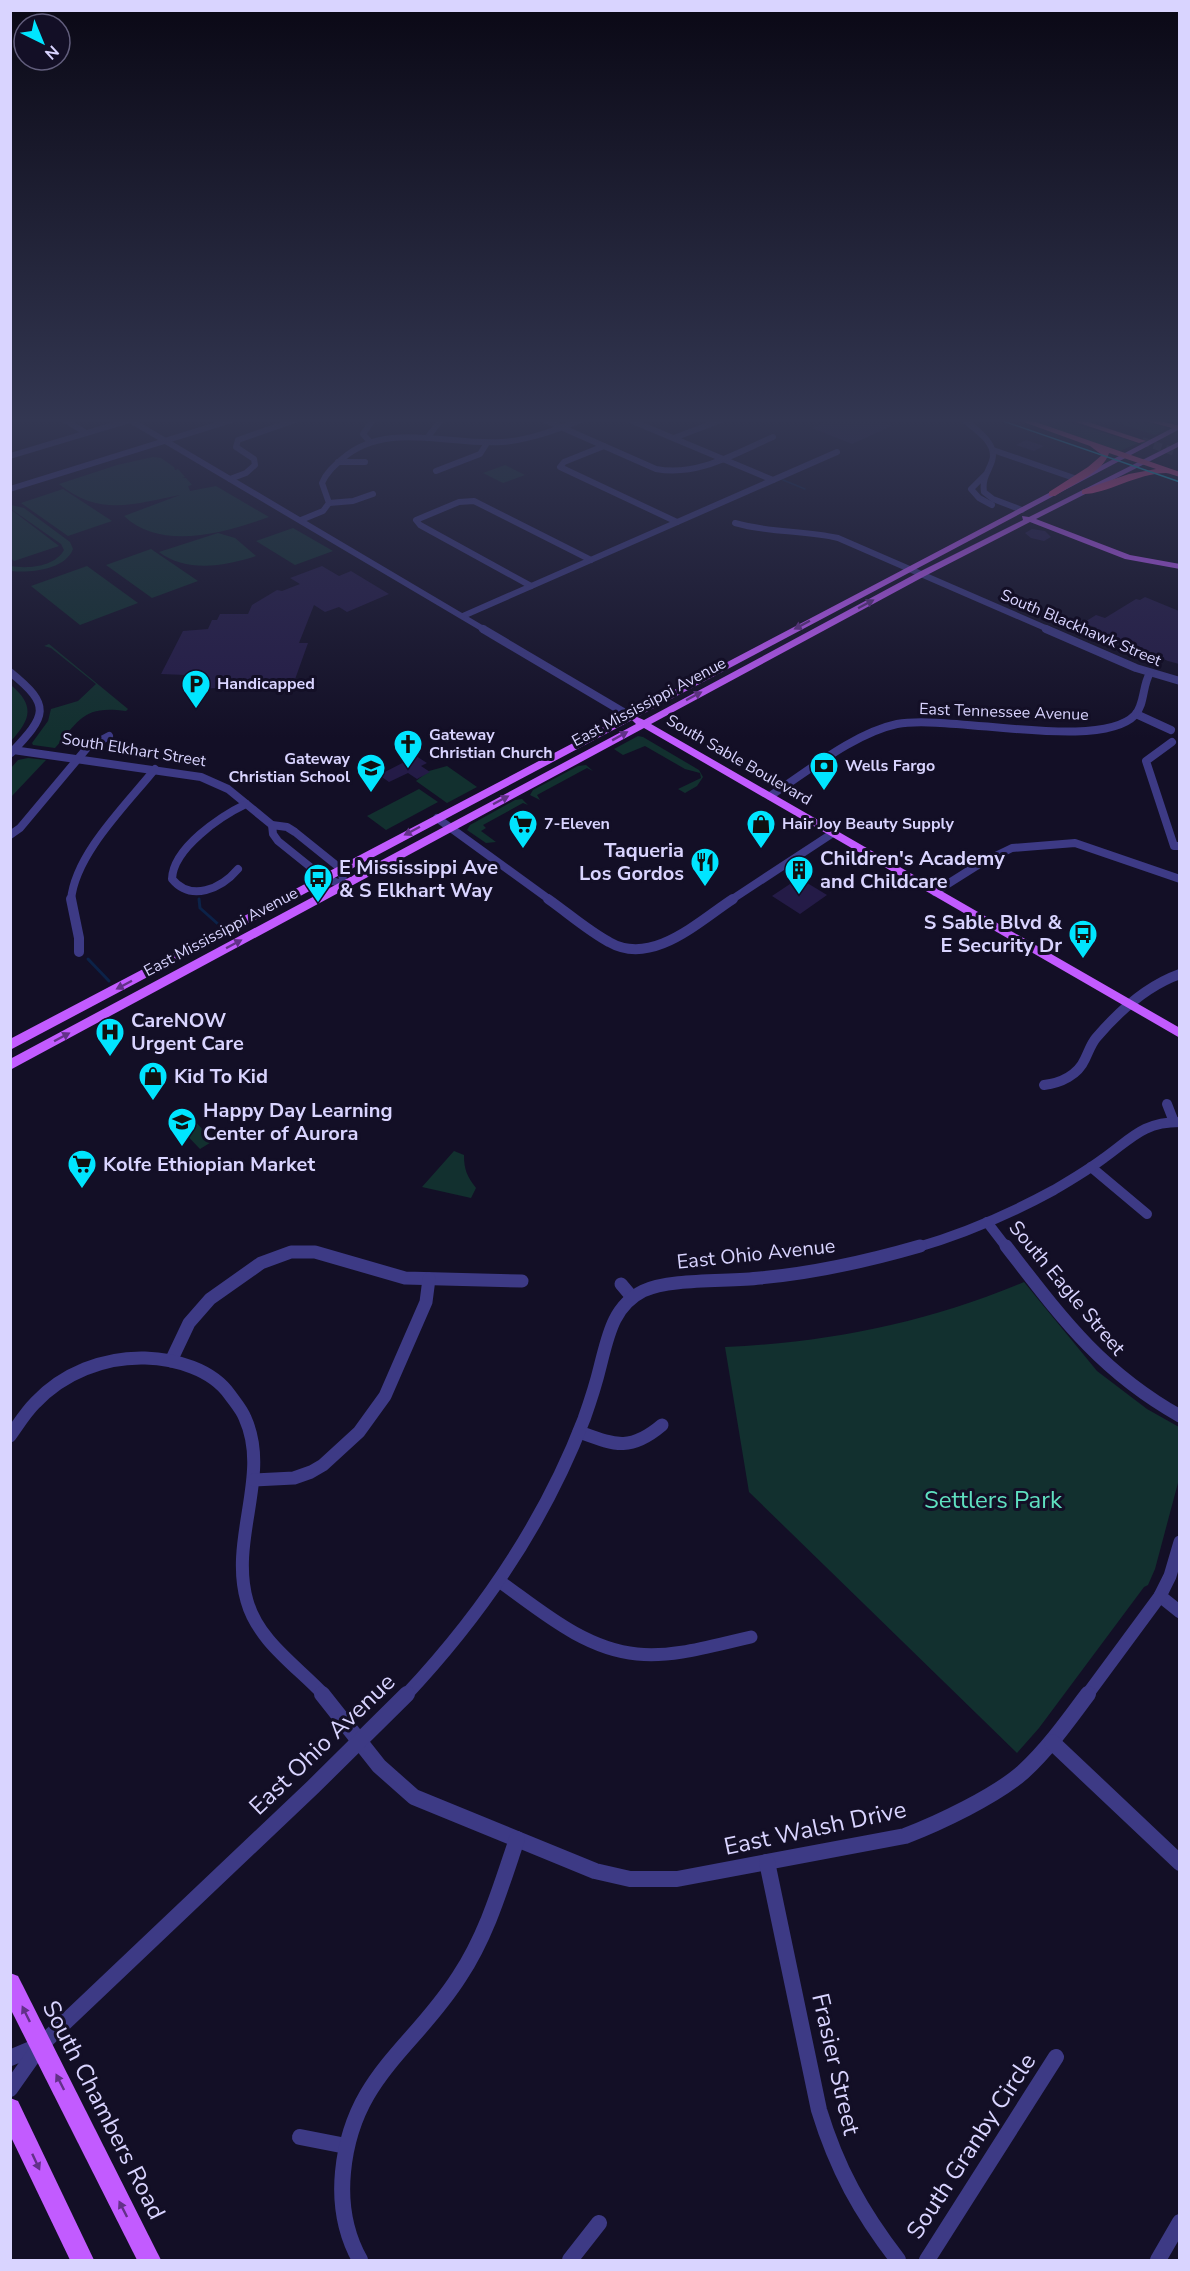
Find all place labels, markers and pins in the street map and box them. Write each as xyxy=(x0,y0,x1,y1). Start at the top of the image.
parking icon: Handicapped xyxy=(180,668,212,710)
place label: Handicapped xyxy=(217,673,315,695)
place label: Gateway Christian Church xyxy=(429,724,553,764)
church icon: Gateway Christian Church xyxy=(392,728,424,770)
place label: Gateway Christian School xyxy=(228,748,351,788)
bank icon: Wells Fargo xyxy=(808,750,840,792)
school or university icon: Gateway Christian School xyxy=(355,752,387,794)
place label: Wells Fargo xyxy=(845,755,935,777)
supermarket icon: 7-Eleven xyxy=(507,808,539,850)
shop icon: Hair Joy Beauty Supply xyxy=(745,808,777,850)
place label: 7-Eleven xyxy=(544,813,610,835)
place label: Hair Joy Beauty Supply xyxy=(782,813,954,835)
place label: Taqueria Los Gordos xyxy=(579,837,684,887)
place label: Children's Academy and Childcare xyxy=(820,845,1005,895)
restaurant icon: Taqueria Los Gordos xyxy=(689,846,721,888)
place label: E Mississippi Ave & S Elkhart Way xyxy=(339,854,498,904)
building icon: Children's Academy and Childcare xyxy=(783,854,815,896)
bus stop icon: E Mississippi Ave & S Elkhart Way xyxy=(302,862,334,904)
place label: S Sable Blvd & E Security Dr xyxy=(924,909,1062,959)
bus stop icon: S Sable Blvd & E Security Dr xyxy=(1067,918,1099,960)
place label: CareNOW Urgent Care xyxy=(131,1007,244,1057)
hospital icon: CareNOW Urgent Care xyxy=(94,1016,126,1058)
shop icon: Kid To Kid xyxy=(137,1060,169,1102)
place label: Kid To Kid xyxy=(174,1063,268,1090)
place label: Happy Day Learning Center of Aurora xyxy=(203,1097,392,1147)
school or university icon: Happy Day Learning Center of Aurora xyxy=(166,1106,198,1148)
supermarket icon: Kolfe Ethiopian Market xyxy=(66,1148,98,1190)
place label: Kolfe Ethiopian Market xyxy=(103,1151,315,1178)

